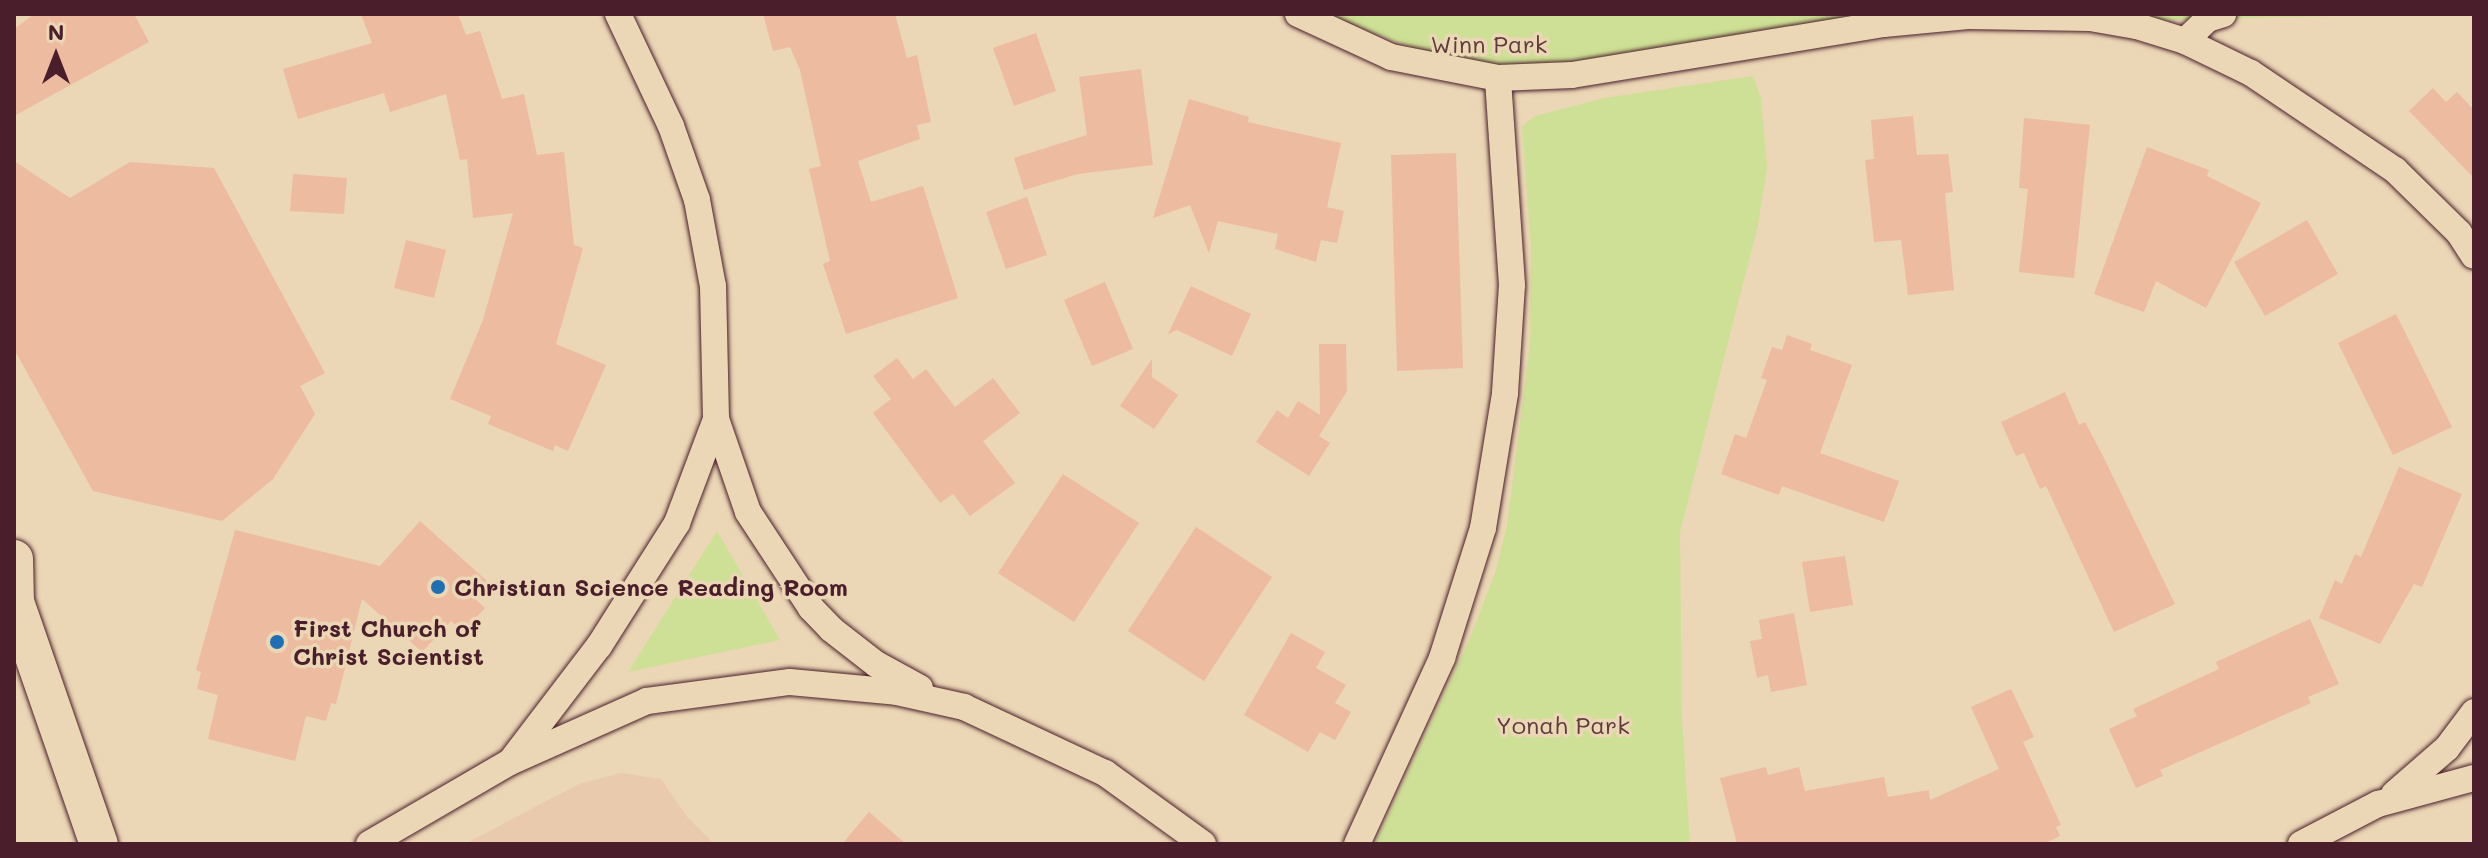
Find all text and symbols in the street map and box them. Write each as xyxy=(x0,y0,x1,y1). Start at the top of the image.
north arrow xyxy=(16,16,96,96)
text: N xyxy=(48,17,64,46)
park label: Winn Park xyxy=(1430,30,1548,58)
place label: Christian Science Reading Room xyxy=(454,573,848,601)
marker: Christian Science Reading Room xyxy=(429,578,447,596)
place label: First Church of Christ Scientist xyxy=(293,614,484,670)
marker: First Church of Christ Scientist xyxy=(268,633,286,651)
park label: Yonah Park xyxy=(1496,711,1630,739)

